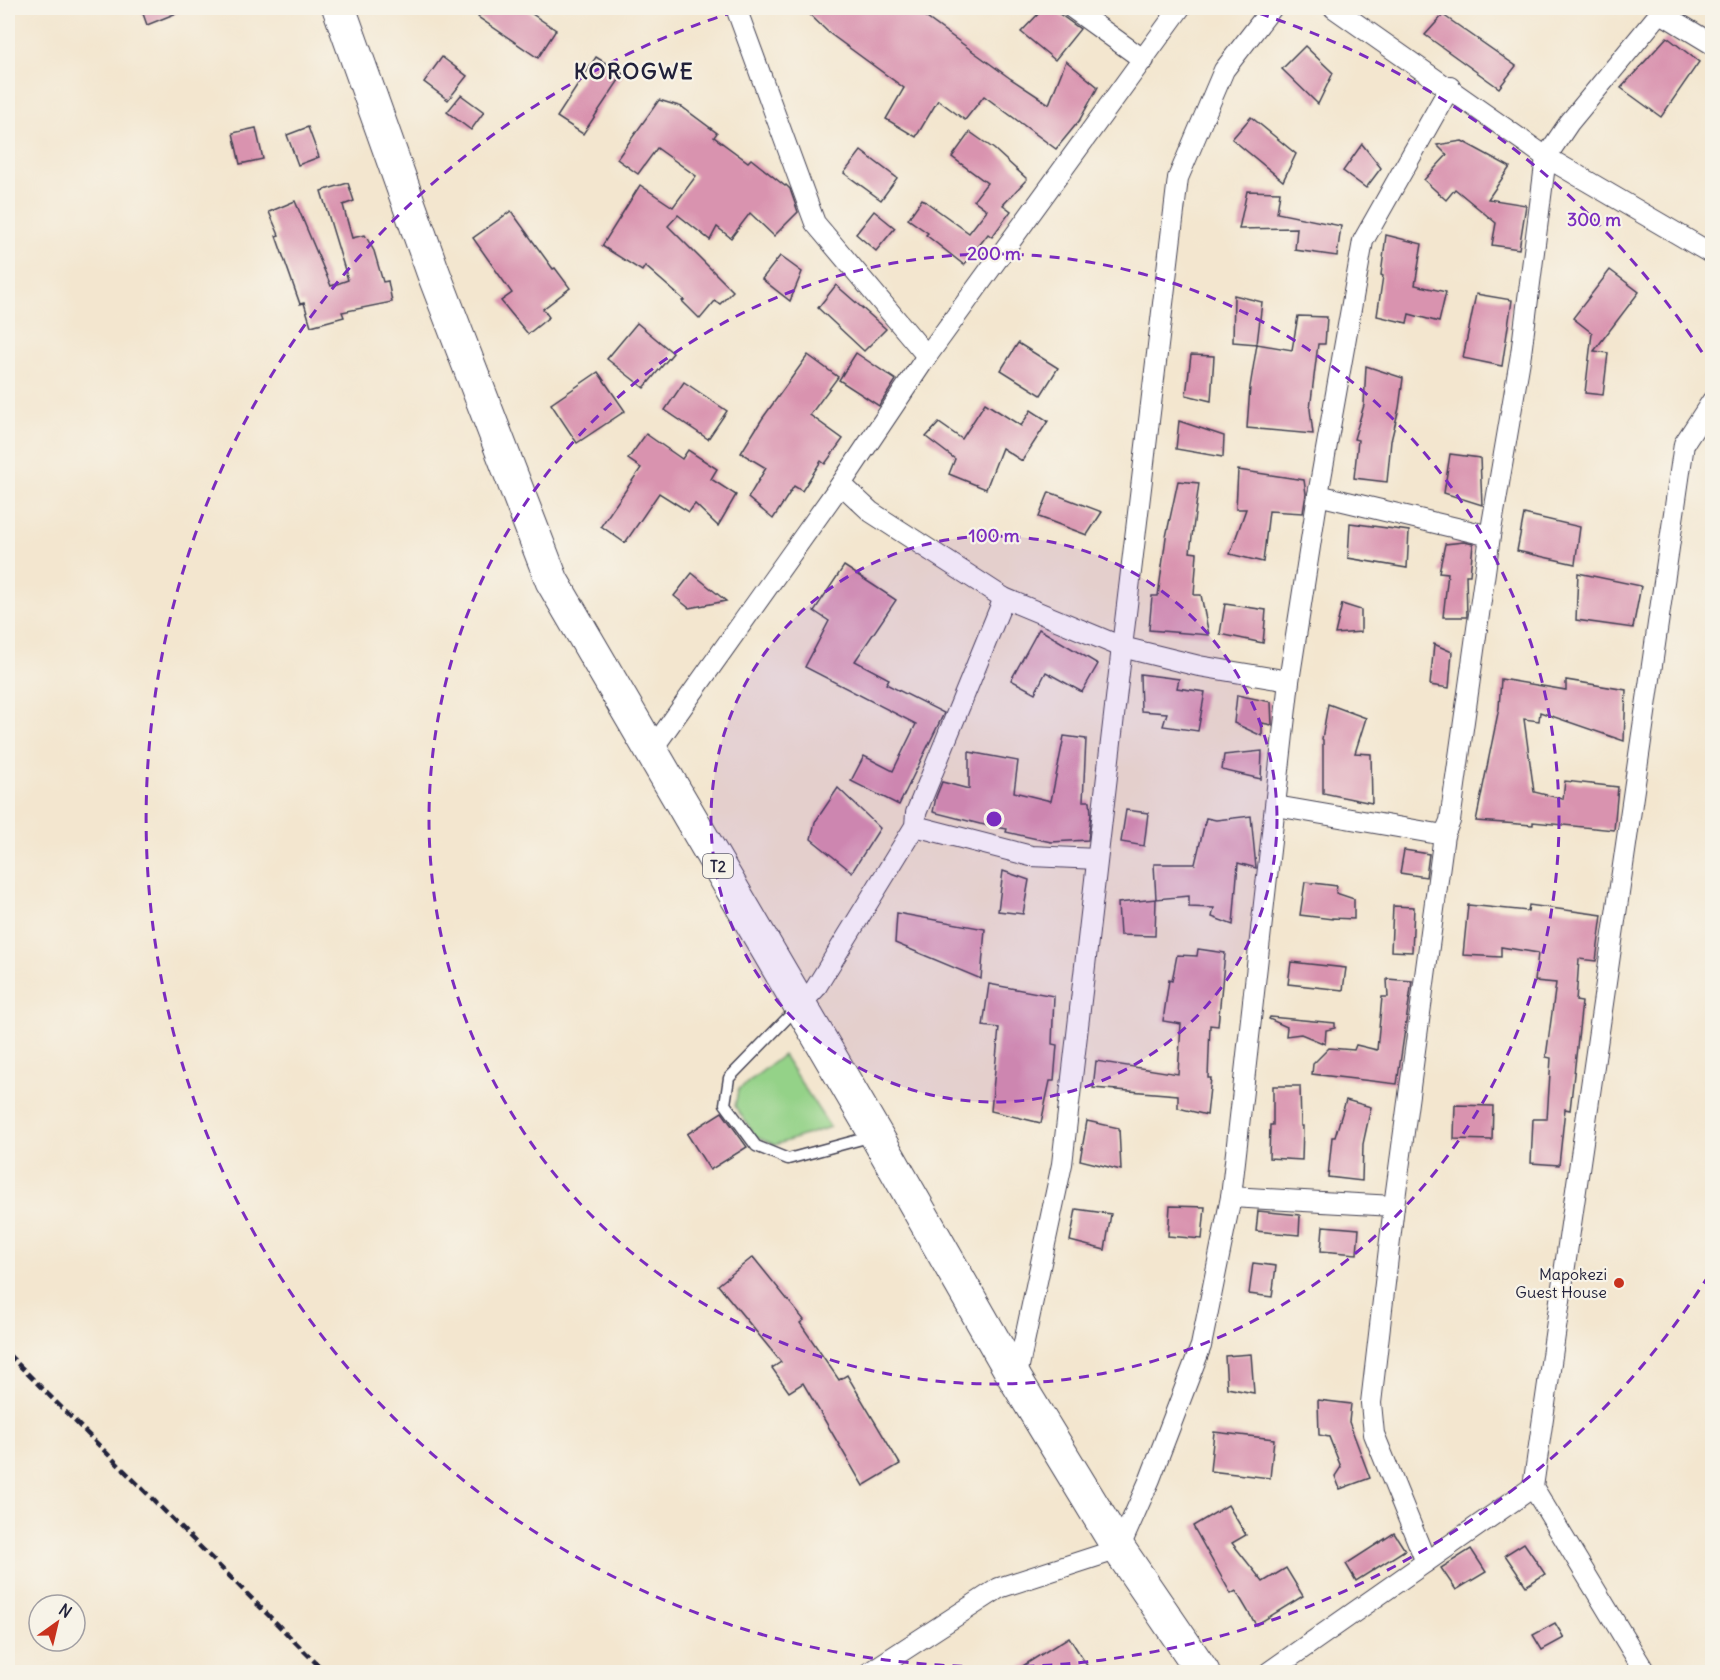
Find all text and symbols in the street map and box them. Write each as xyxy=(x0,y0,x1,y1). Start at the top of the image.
district label: KOROGWE xyxy=(574,57,694,85)
text: 300 m xyxy=(1567,208,1621,231)
text: 200 m xyxy=(967,242,1021,265)
text: 100 m xyxy=(969,524,1020,547)
centre of rings xyxy=(984,809,1004,829)
road number: T2 xyxy=(703,854,733,878)
place label: Mapokezi Guest House xyxy=(1515,1264,1607,1302)
marker: Mapokezi Guest House xyxy=(1612,1276,1626,1290)
north arrow xyxy=(27,1593,87,1653)
text: N xyxy=(55,1599,76,1622)

